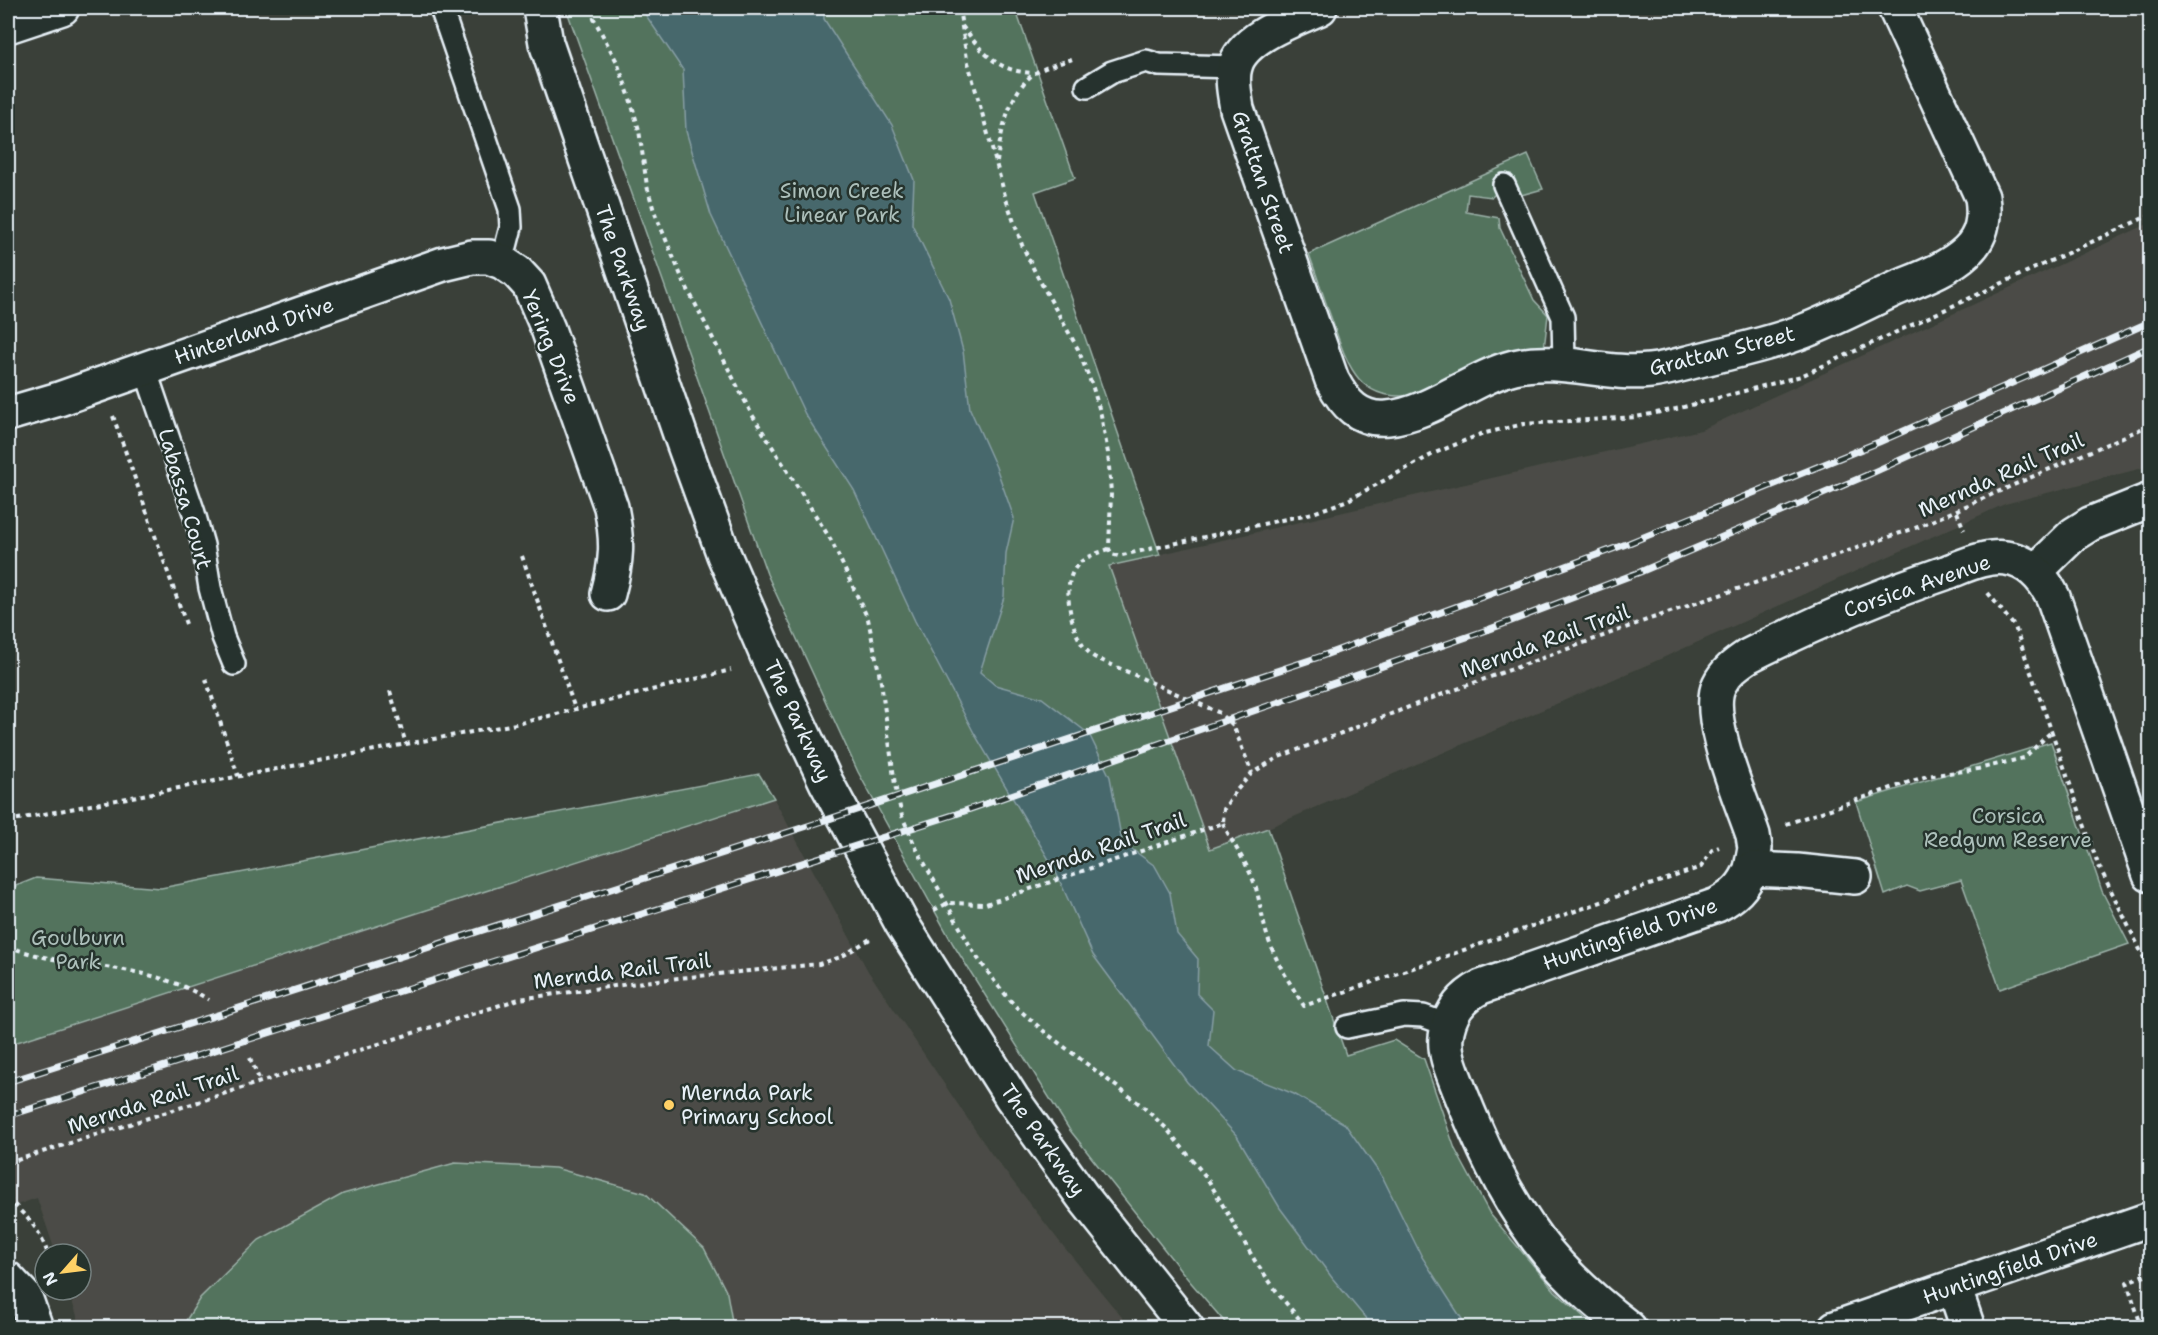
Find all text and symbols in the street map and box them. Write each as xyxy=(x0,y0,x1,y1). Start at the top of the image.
street label: Grattan Street xyxy=(1225,107,1301,257)
park label: Simon Creek Linear Park xyxy=(780,177,904,229)
street label: The Parkway xyxy=(588,201,658,335)
street label: Yering Drive xyxy=(515,286,587,408)
street label: Hinterland Drive xyxy=(171,291,337,371)
street label: Grattan Street xyxy=(1646,319,1798,383)
street label: Labassa Court xyxy=(152,425,218,573)
street label: Mernda Rail Trail xyxy=(1914,426,2089,524)
street label: Corsica Avenue xyxy=(1840,548,1994,624)
street label: Mernda Rail Trail xyxy=(1456,597,1634,685)
street label: The Parkway xyxy=(758,655,838,787)
park label: Corsica Redgum Reserve xyxy=(1924,802,2092,854)
street label: Mernda Rail Trail xyxy=(1012,806,1190,890)
street label: Huntingfield Drive xyxy=(1539,891,1721,977)
park label: Goulburn Park xyxy=(31,924,125,976)
street label: Mernda Rail Trail xyxy=(532,946,713,996)
street label: Mernda Rail Trail xyxy=(64,1059,243,1141)
street label: The Parkway xyxy=(994,1078,1092,1202)
place label: Mernda Park Primary School xyxy=(681,1079,834,1131)
marker: Mernda Park Primary School xyxy=(662,1098,676,1112)
street label: Huntingfield Drive xyxy=(1919,1225,2101,1311)
north arrow xyxy=(33,1242,93,1302)
text: N xyxy=(38,1268,62,1289)

